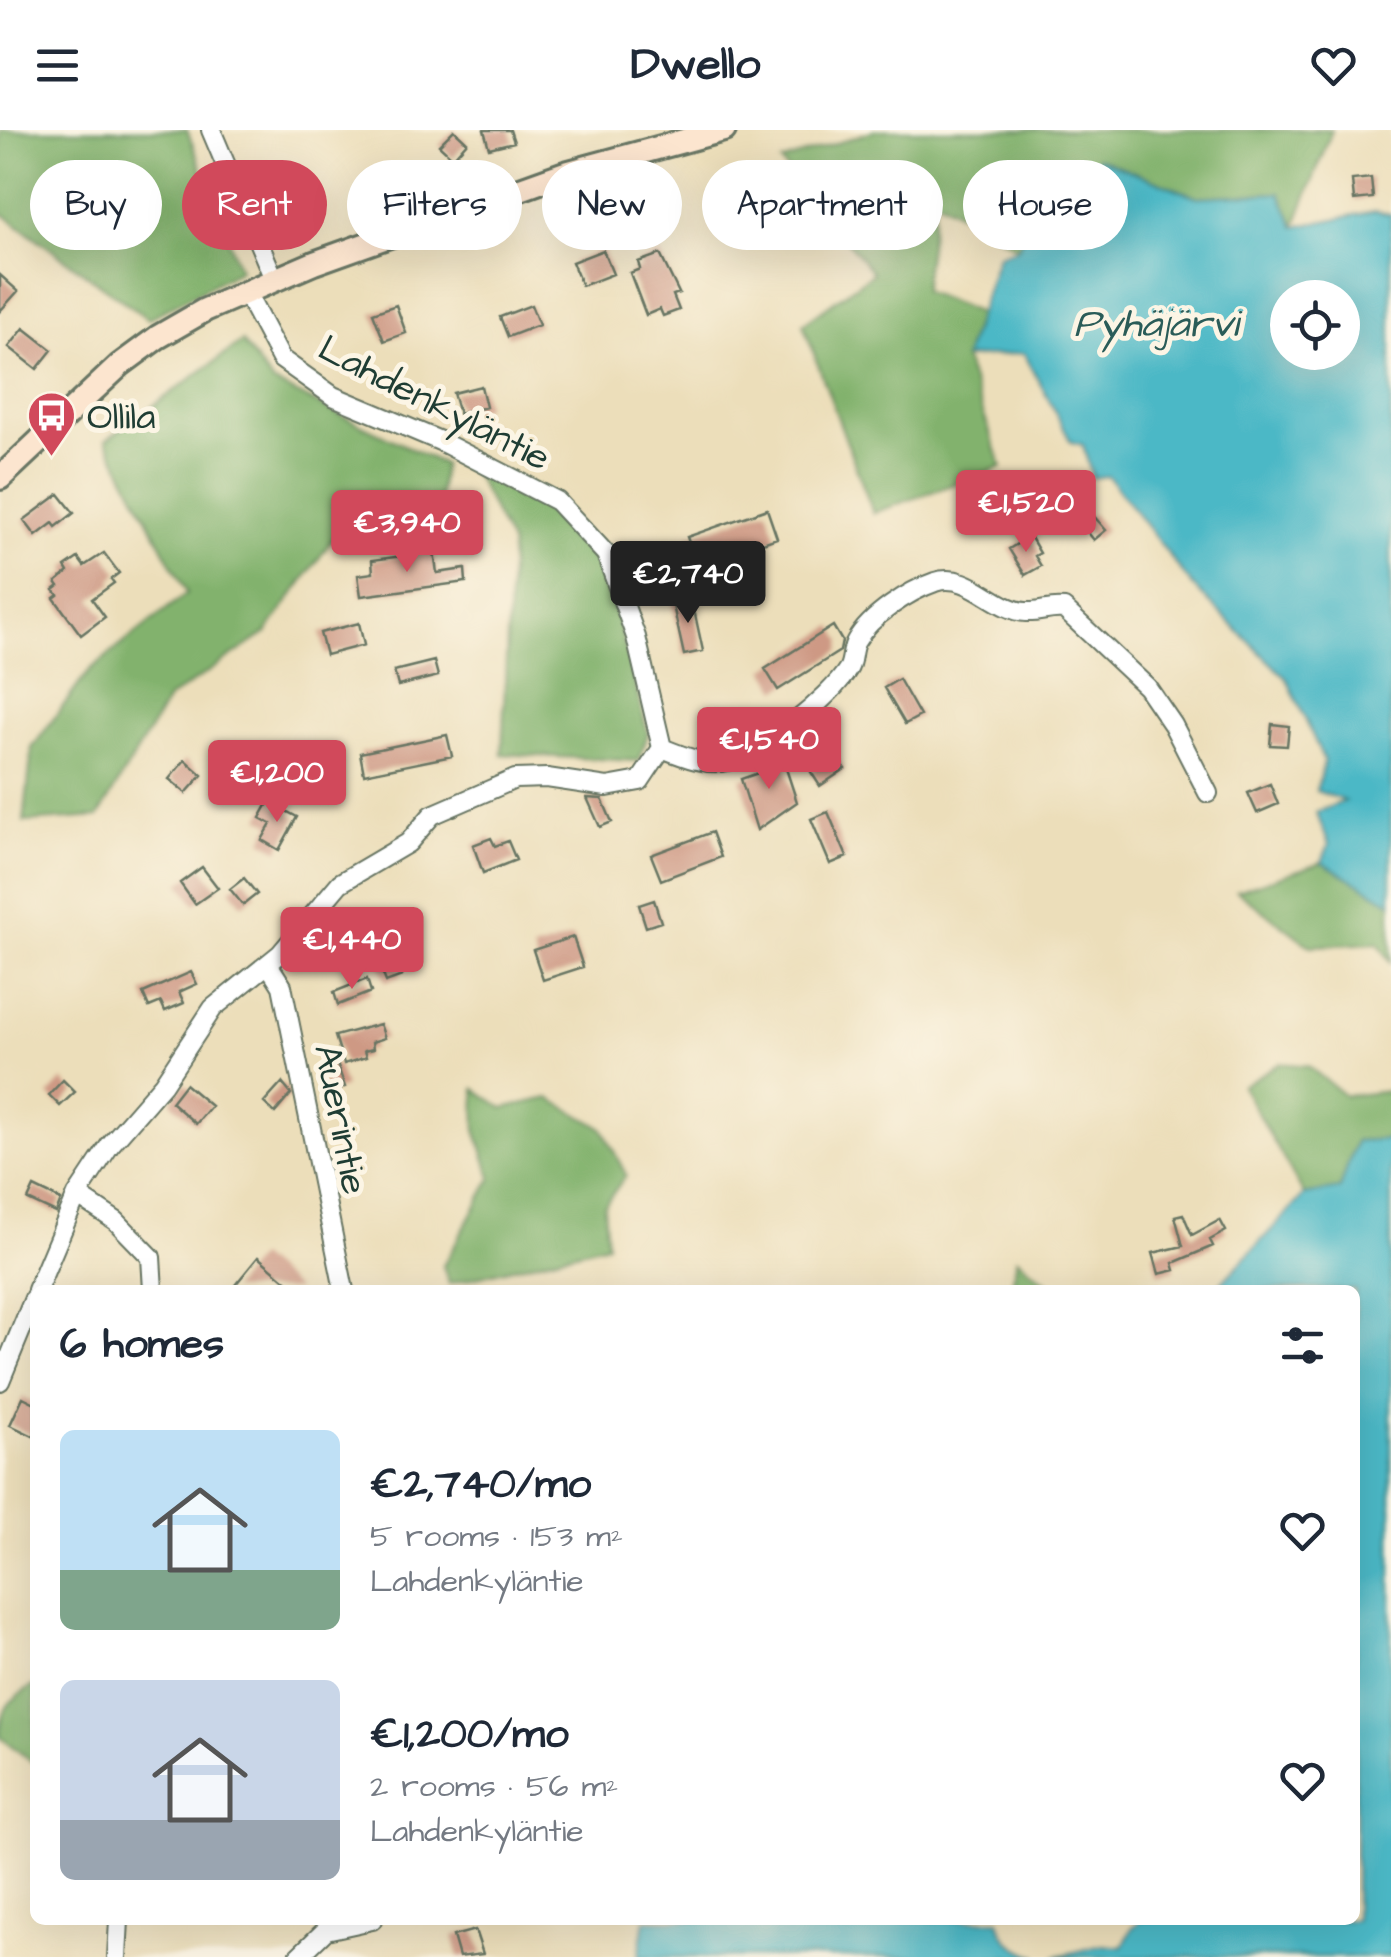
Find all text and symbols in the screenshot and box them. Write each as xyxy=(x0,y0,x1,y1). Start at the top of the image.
text: Dwello xyxy=(631,34,760,96)
icon: menu xyxy=(30,38,85,93)
icon: heart xyxy=(1306,38,1361,93)
chip: Buy xyxy=(30,160,162,250)
chip: Rent xyxy=(182,160,327,250)
chip: Filters xyxy=(347,160,522,250)
chip: New xyxy=(542,160,682,250)
chip: Apartment xyxy=(702,160,943,250)
chip: House xyxy=(963,160,1128,250)
map controls xyxy=(1270,280,1360,370)
button: locate xyxy=(1270,280,1360,370)
water label: Pyhäjärvi xyxy=(1074,297,1243,353)
street label: Lahdenkyläntie xyxy=(309,323,559,485)
bus stop icon: Ollila xyxy=(26,390,78,458)
place label: Ollila xyxy=(87,392,155,444)
pin: €1,520 xyxy=(945,470,1107,555)
text: €1,520 xyxy=(978,480,1074,525)
pin: €3,940 xyxy=(326,490,488,575)
text: €3,940 xyxy=(353,500,461,545)
pin: €2,740 xyxy=(607,541,769,626)
text: €2,740 xyxy=(632,551,744,596)
pin: €1,540 xyxy=(688,707,850,792)
text: €1,540 xyxy=(719,717,819,762)
pin: €1,200 xyxy=(196,740,358,825)
text: €1,200 xyxy=(230,750,324,795)
pin: €1,440 xyxy=(271,907,433,992)
text: €1,440 xyxy=(303,917,401,962)
street label: Auerintie xyxy=(300,1040,380,1199)
text: 6 homes xyxy=(60,1316,224,1374)
icon: filters xyxy=(1275,1318,1330,1373)
text: €2,740/mo xyxy=(370,1456,591,1514)
icon: home xyxy=(140,1470,260,1590)
icon: heart xyxy=(1275,1503,1330,1558)
text: 5 rooms · 153 m² xyxy=(370,1514,623,1559)
text: Lahdenkyläntie xyxy=(370,1559,584,1604)
text: €1,200/mo xyxy=(370,1706,569,1764)
icon: home xyxy=(140,1720,260,1840)
icon: heart xyxy=(1275,1753,1330,1808)
text: 2 rooms · 56 m² xyxy=(370,1764,618,1809)
text: Lahdenkyläntie xyxy=(370,1809,584,1854)

